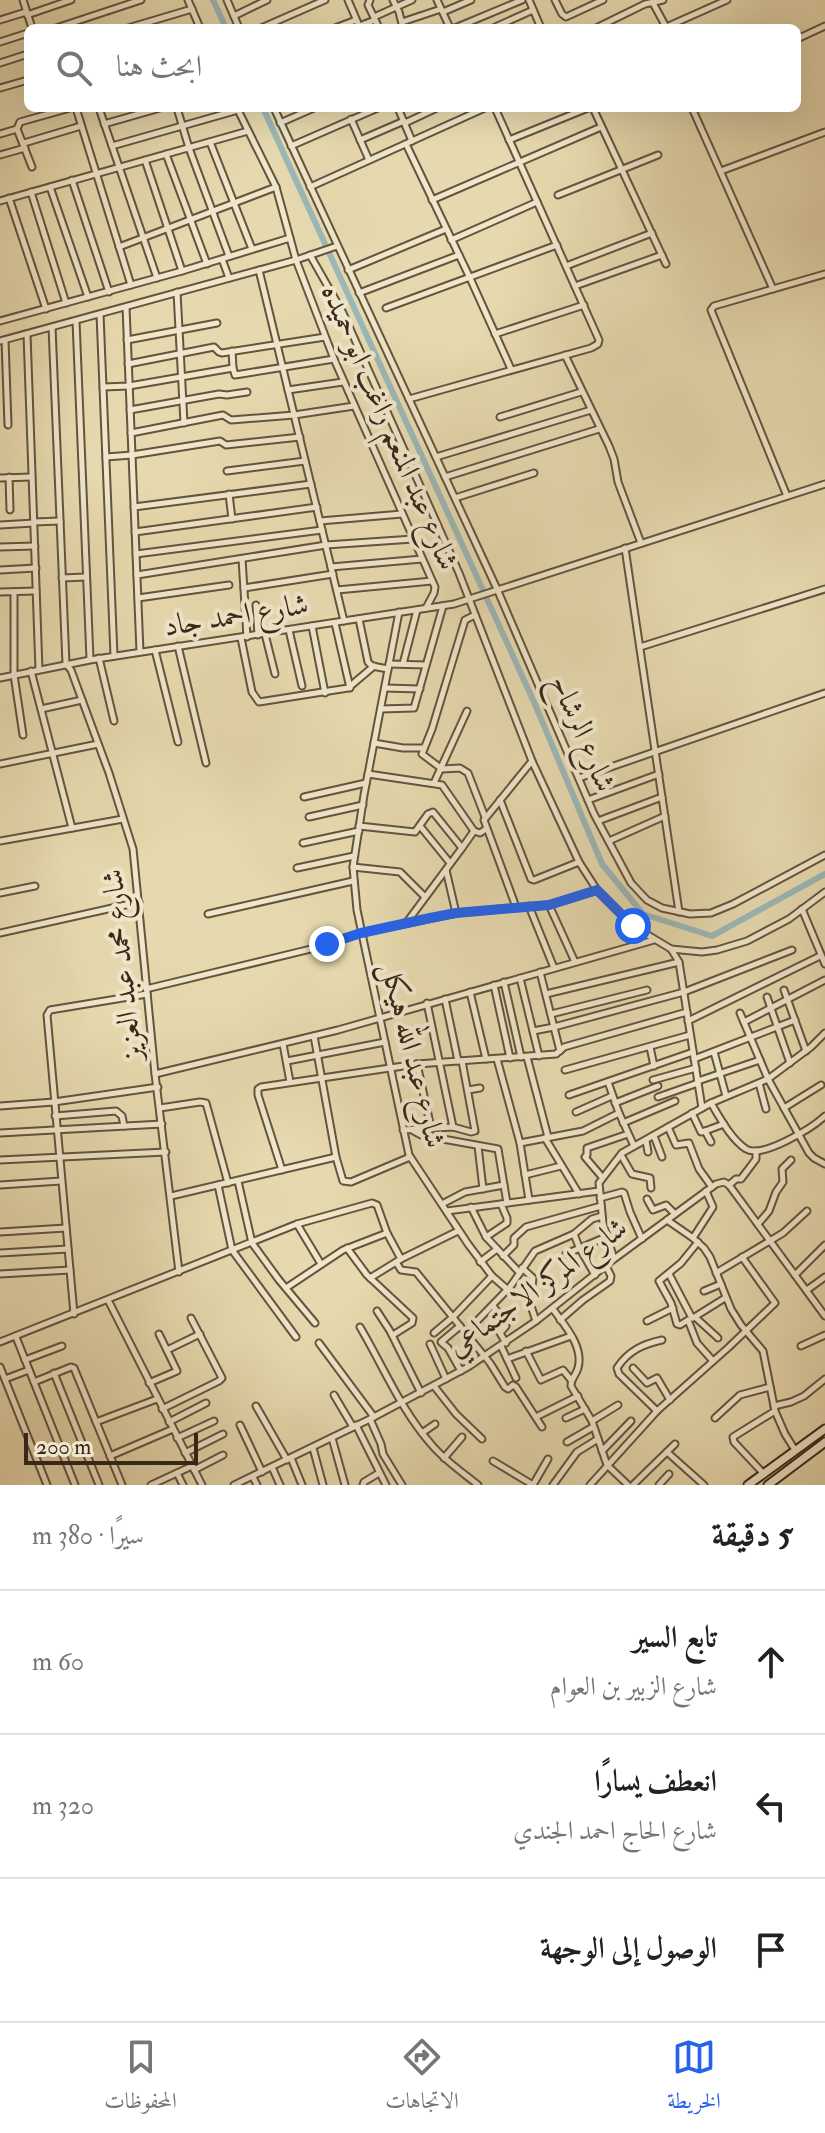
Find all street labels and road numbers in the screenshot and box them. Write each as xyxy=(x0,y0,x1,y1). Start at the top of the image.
street label: شارع عبد المنعم راغب ابو حميده xyxy=(305,279,467,579)
street label: شارع احمد جاد xyxy=(161,585,312,651)
street label: شارع الرشاح xyxy=(535,669,624,800)
street label: شارع محمد عبد العزيز xyxy=(94,867,157,1066)
street label: شارع عبد الله هيكل xyxy=(366,957,459,1153)
street label: شارع المركز الاجتماعي xyxy=(439,1209,638,1370)

